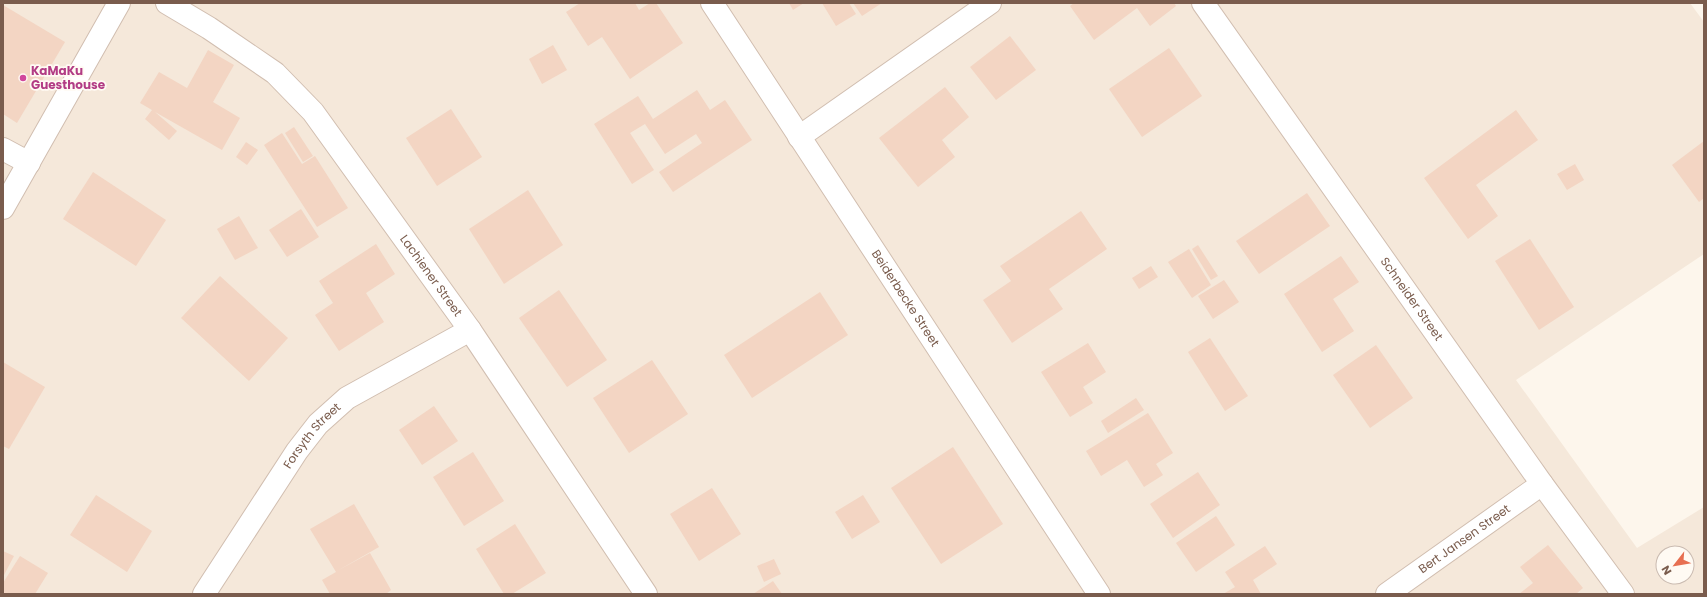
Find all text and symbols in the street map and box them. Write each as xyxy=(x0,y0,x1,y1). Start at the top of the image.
place label: KaMaKu Guesthouse xyxy=(31,62,106,93)
marker: KaMaKu Guesthouse xyxy=(18,73,28,83)
street label: Lachiener Street xyxy=(396,231,466,320)
street label: Beiderbecke Street xyxy=(868,246,944,350)
street label: Schneider Street xyxy=(1377,253,1447,344)
street label: Forsyth Street xyxy=(279,399,344,472)
street label: Bert Jansen Street xyxy=(1415,500,1514,577)
north arrow xyxy=(1655,545,1695,585)
text: N xyxy=(1657,562,1675,578)

